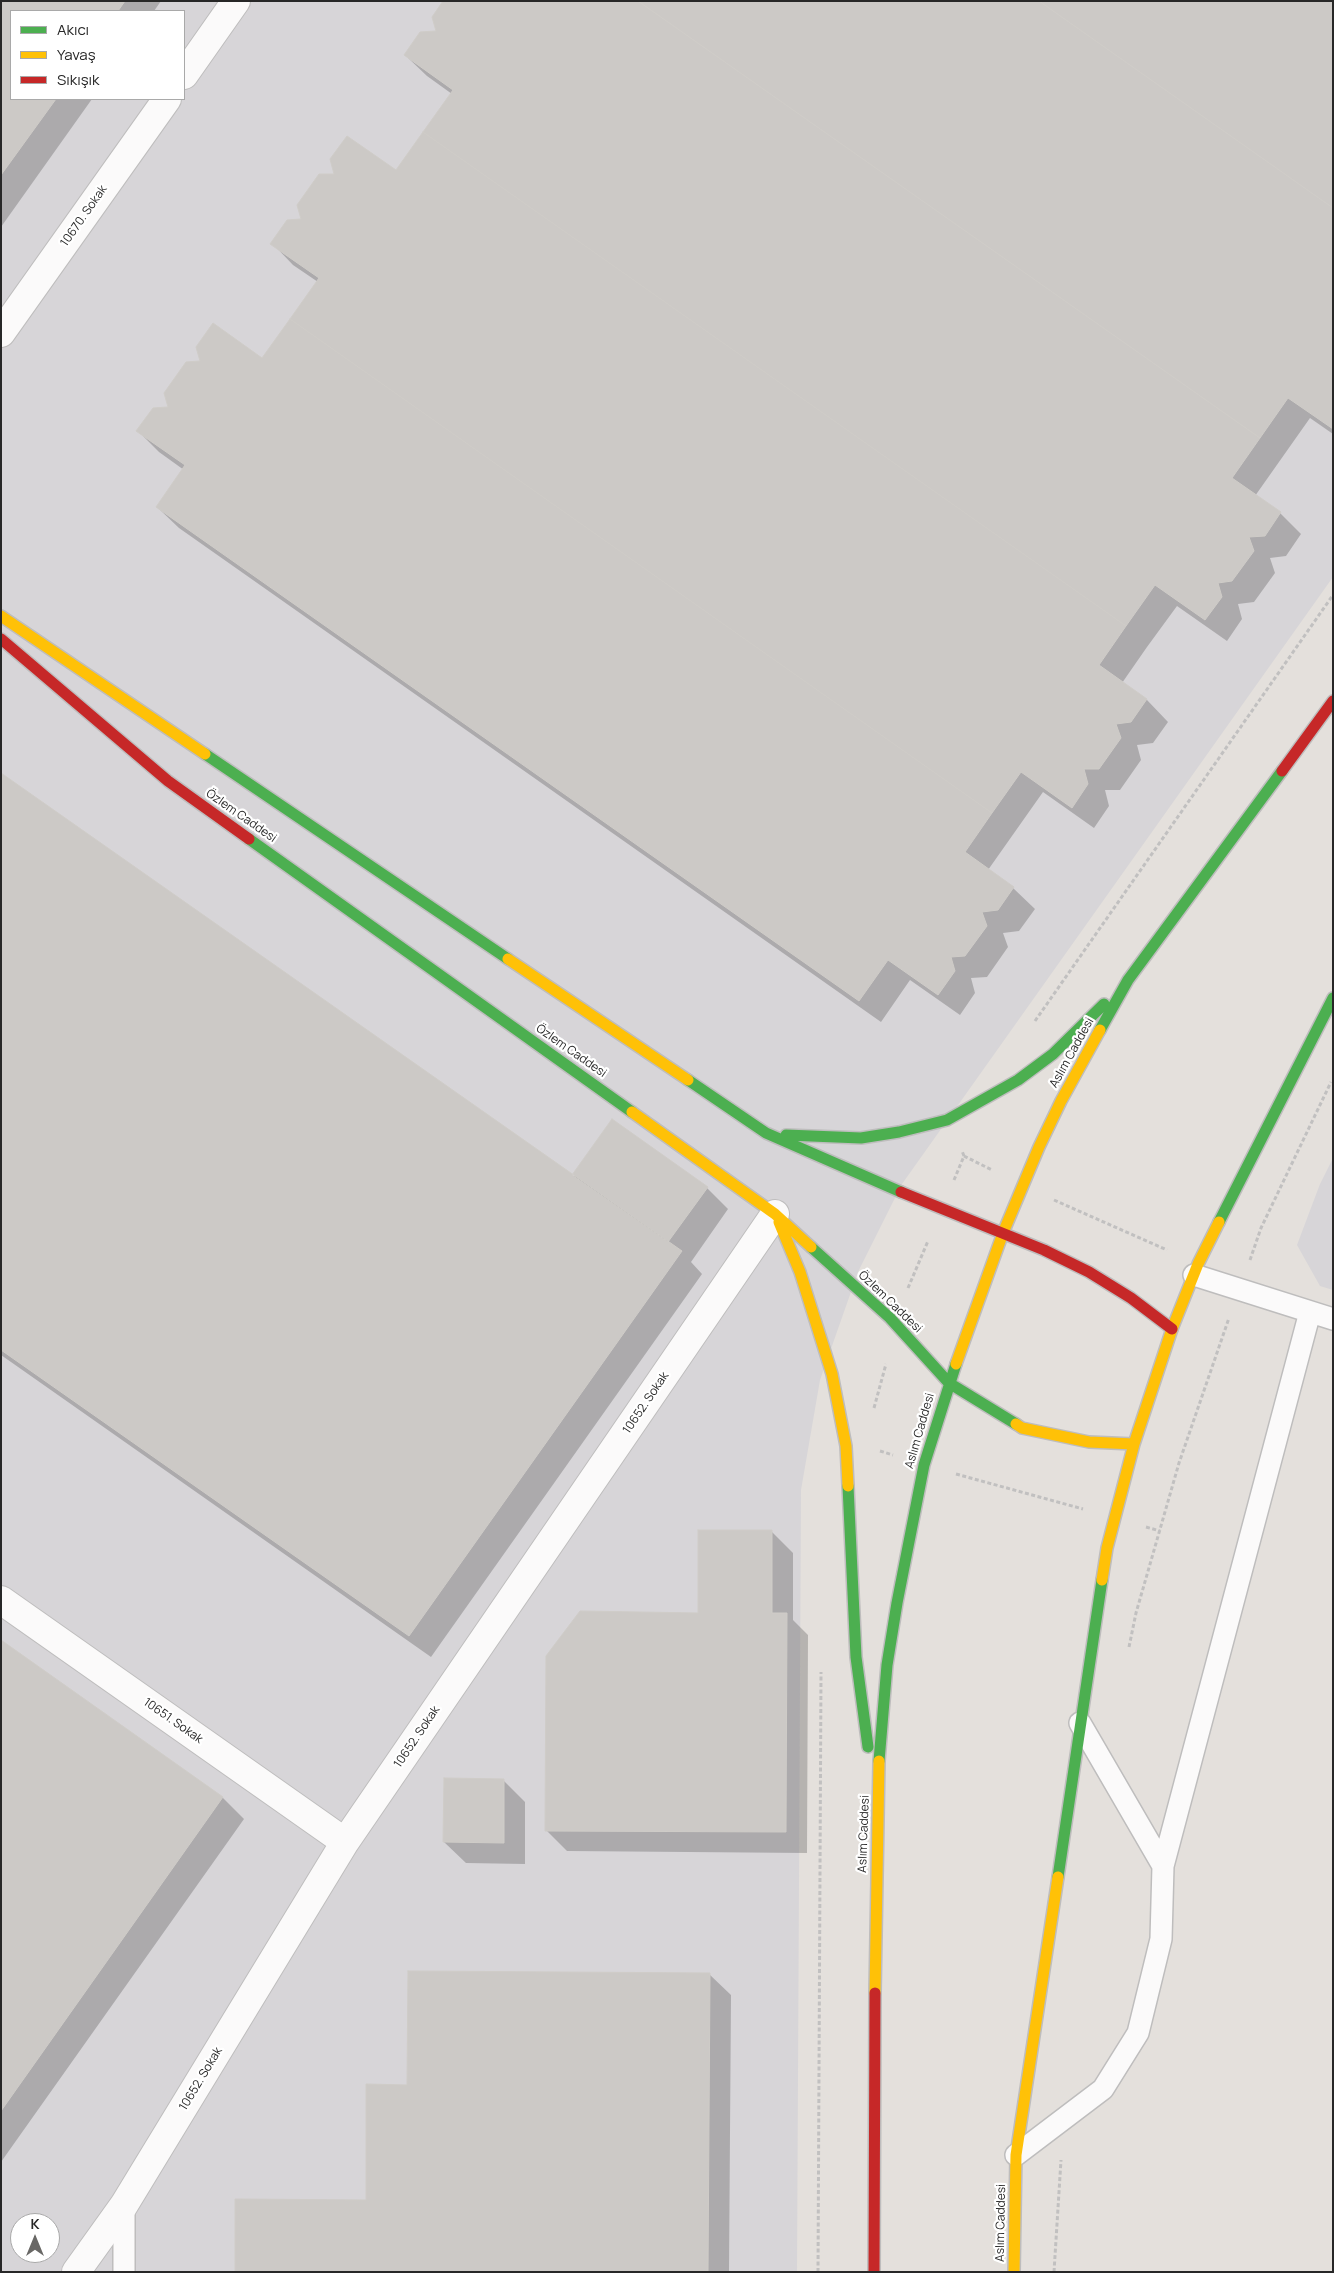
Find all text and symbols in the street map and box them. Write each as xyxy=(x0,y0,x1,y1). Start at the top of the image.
legend xyxy=(10,10,185,100)
text: Akıcı xyxy=(57,19,89,40)
text: Yavaş xyxy=(57,44,96,65)
text: Sıkışık xyxy=(57,69,100,90)
street label: 10670. Sokak xyxy=(58,183,110,249)
street label: Özlem Caddesi xyxy=(203,786,279,846)
street label: Aslım Caddesi xyxy=(1047,1016,1097,1090)
street label: Özlem Caddesi xyxy=(533,1021,609,1081)
street label: Özlem Caddesi xyxy=(855,1268,925,1336)
street label: 10652. Sokak xyxy=(620,1369,672,1437)
street label: Aslım Caddesi xyxy=(902,1392,938,1470)
street label: 10651. Sokak xyxy=(141,1695,205,1747)
street label: 10652. Sokak xyxy=(391,1703,443,1771)
street label: Aslım Caddesi xyxy=(855,1795,873,1873)
street label: 10652. Sokak xyxy=(176,2045,226,2113)
street label: Aslım Caddesi xyxy=(993,2184,1009,2262)
north arrow xyxy=(10,2213,60,2263)
text: K xyxy=(30,2214,40,2233)

